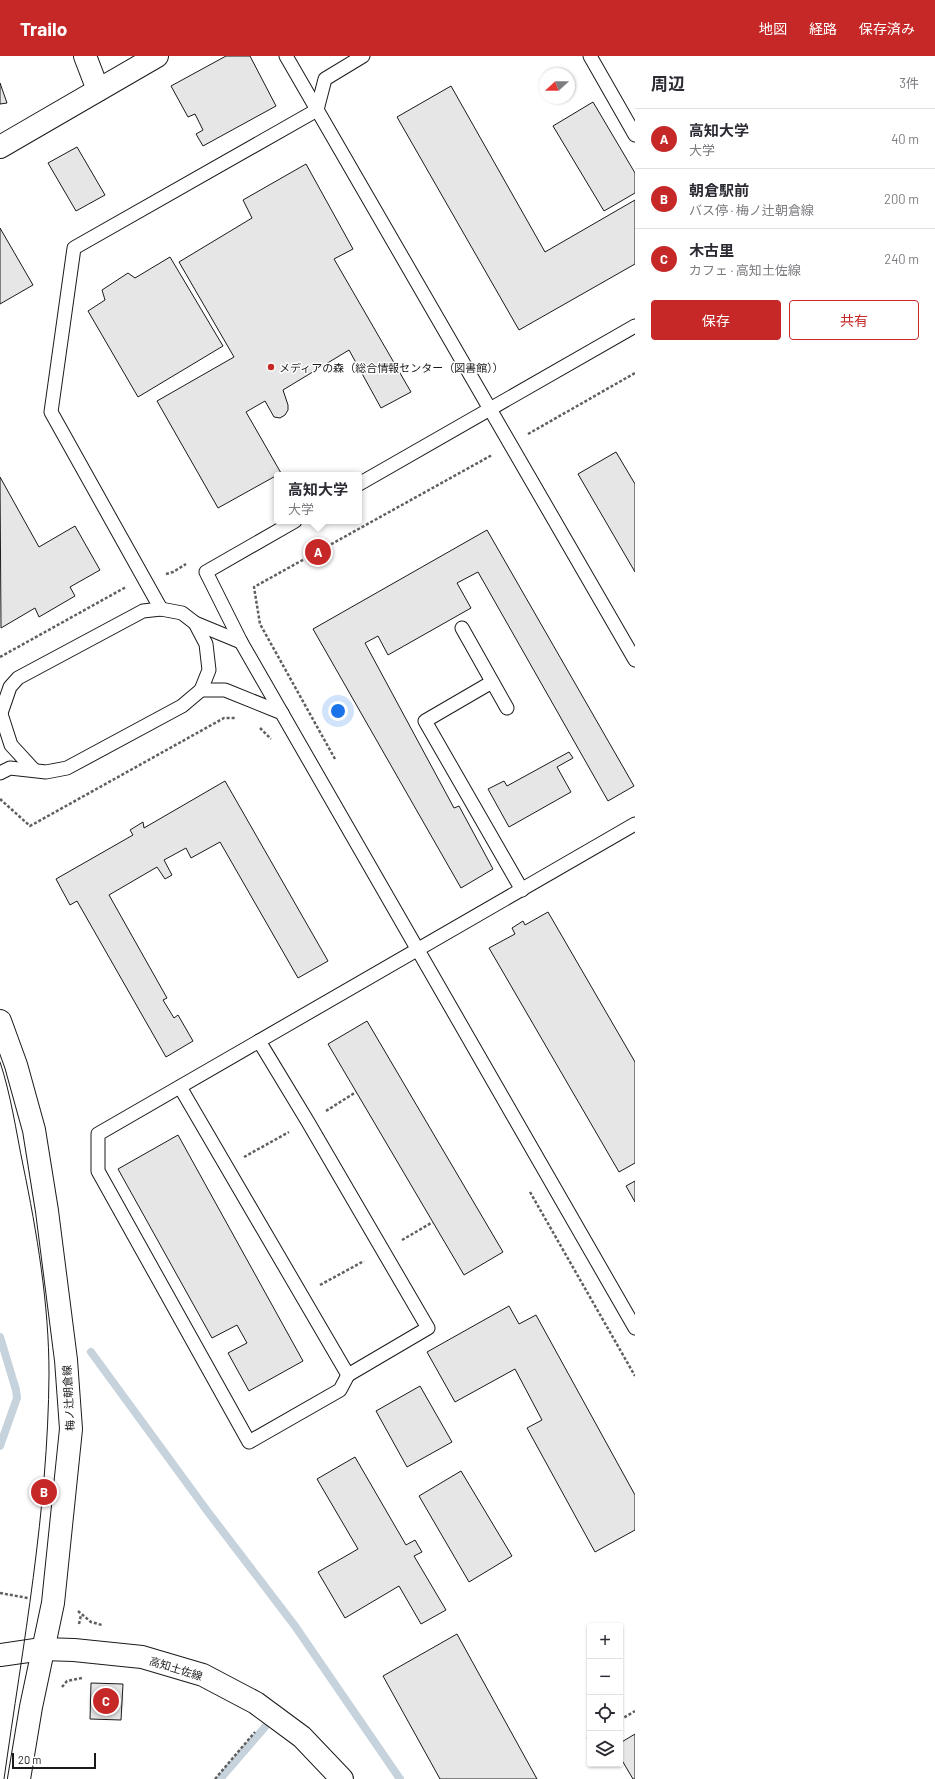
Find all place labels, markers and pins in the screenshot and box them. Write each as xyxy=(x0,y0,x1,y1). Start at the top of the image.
place label: メディアの森（総合情報センター（図書館）） xyxy=(279,361,504,374)
marker: メディアの森（総合情報センター（図書館）） xyxy=(266,362,276,372)
pin: A xyxy=(305,537,331,567)
pin: B xyxy=(31,1477,57,1507)
pin: C xyxy=(93,1686,119,1716)

